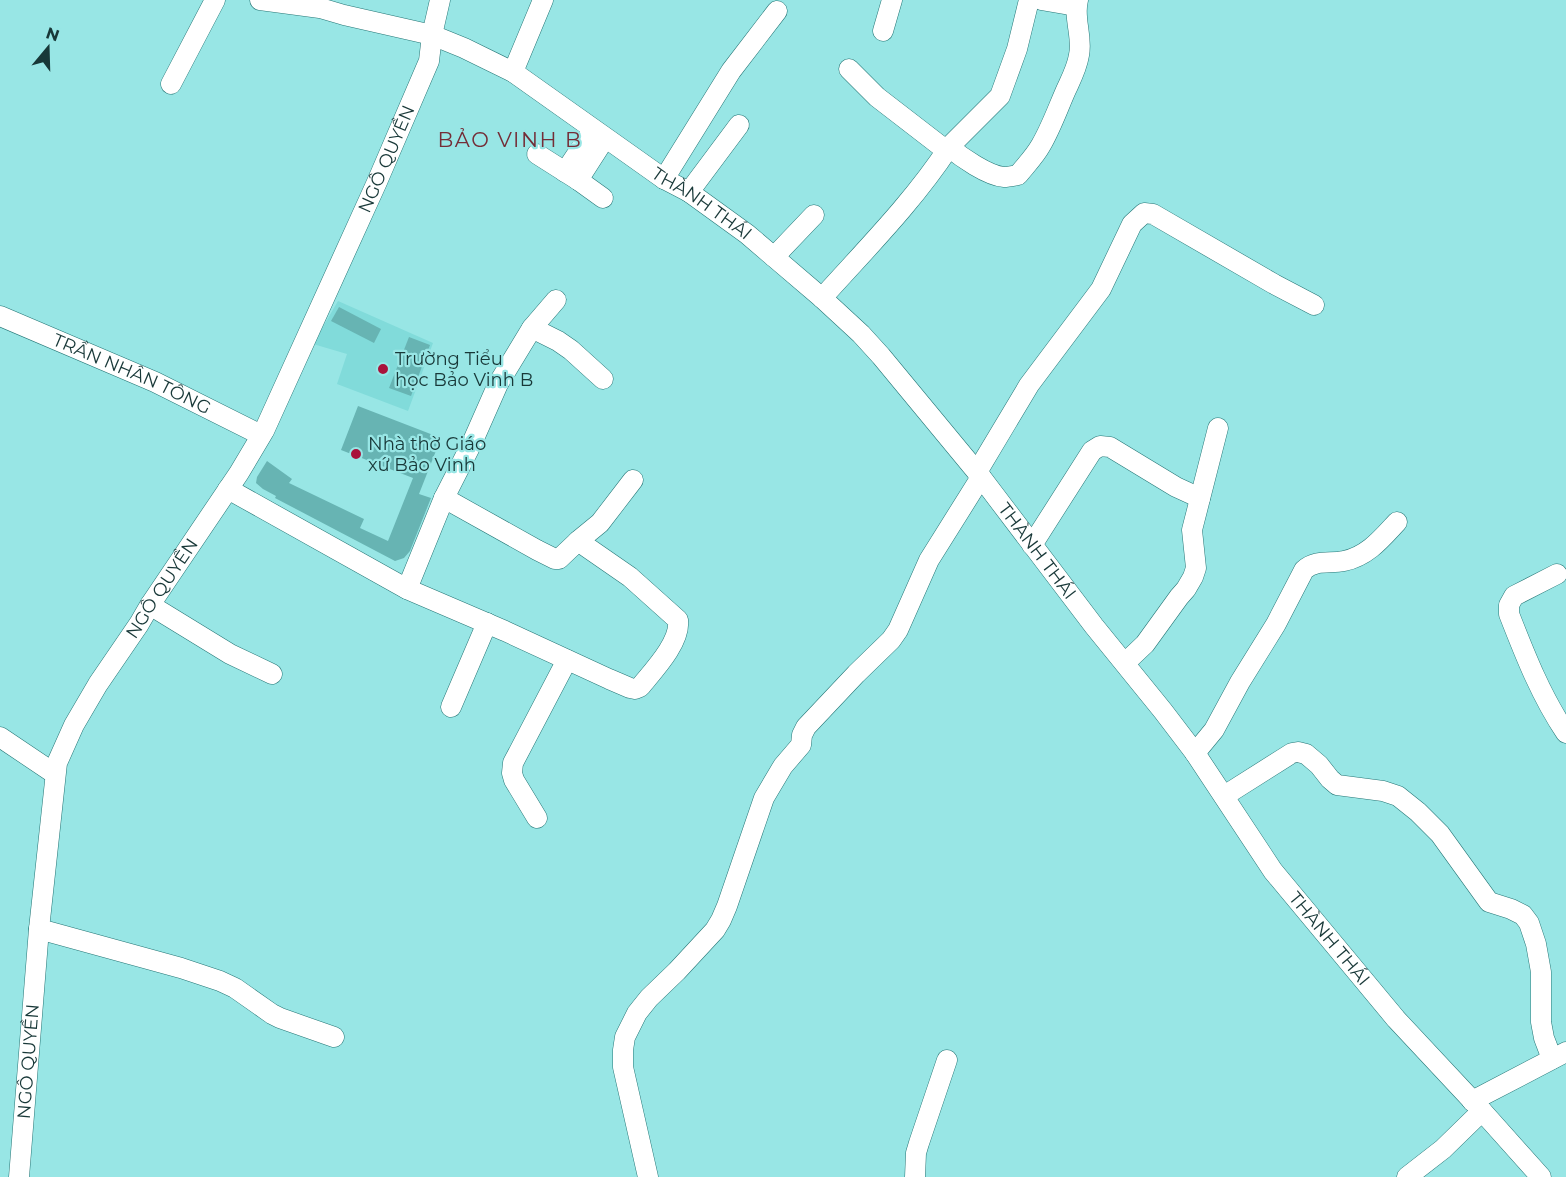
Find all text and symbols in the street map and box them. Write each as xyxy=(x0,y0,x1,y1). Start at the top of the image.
north arrow xyxy=(18,18,78,78)
text: N xyxy=(44,23,62,45)
street label: NGÔ QUYỀN xyxy=(353,102,420,216)
district label: BẢO VINH B xyxy=(438,127,582,152)
street label: THÀNH THÁI xyxy=(647,163,756,244)
street label: TRẦN NHÂN TÔNG xyxy=(50,329,215,419)
place label: Trường Tiểu học Bảo Vinh B xyxy=(395,348,533,391)
marker: Trường Tiểu học Bảo Vinh B xyxy=(376,362,390,376)
place label: Nhà thờ Giáo xứ Bảo Vinh xyxy=(368,433,486,476)
marker: Nhà thờ Giáo xứ Bảo Vinh xyxy=(349,447,363,461)
street label: THÀNH THÁI xyxy=(994,498,1081,604)
street label: NGÔ QUYỀN xyxy=(121,534,203,643)
street label: THÀNH THÁI xyxy=(1284,887,1375,990)
street label: NGÔ QUYỀN xyxy=(13,1003,44,1120)

